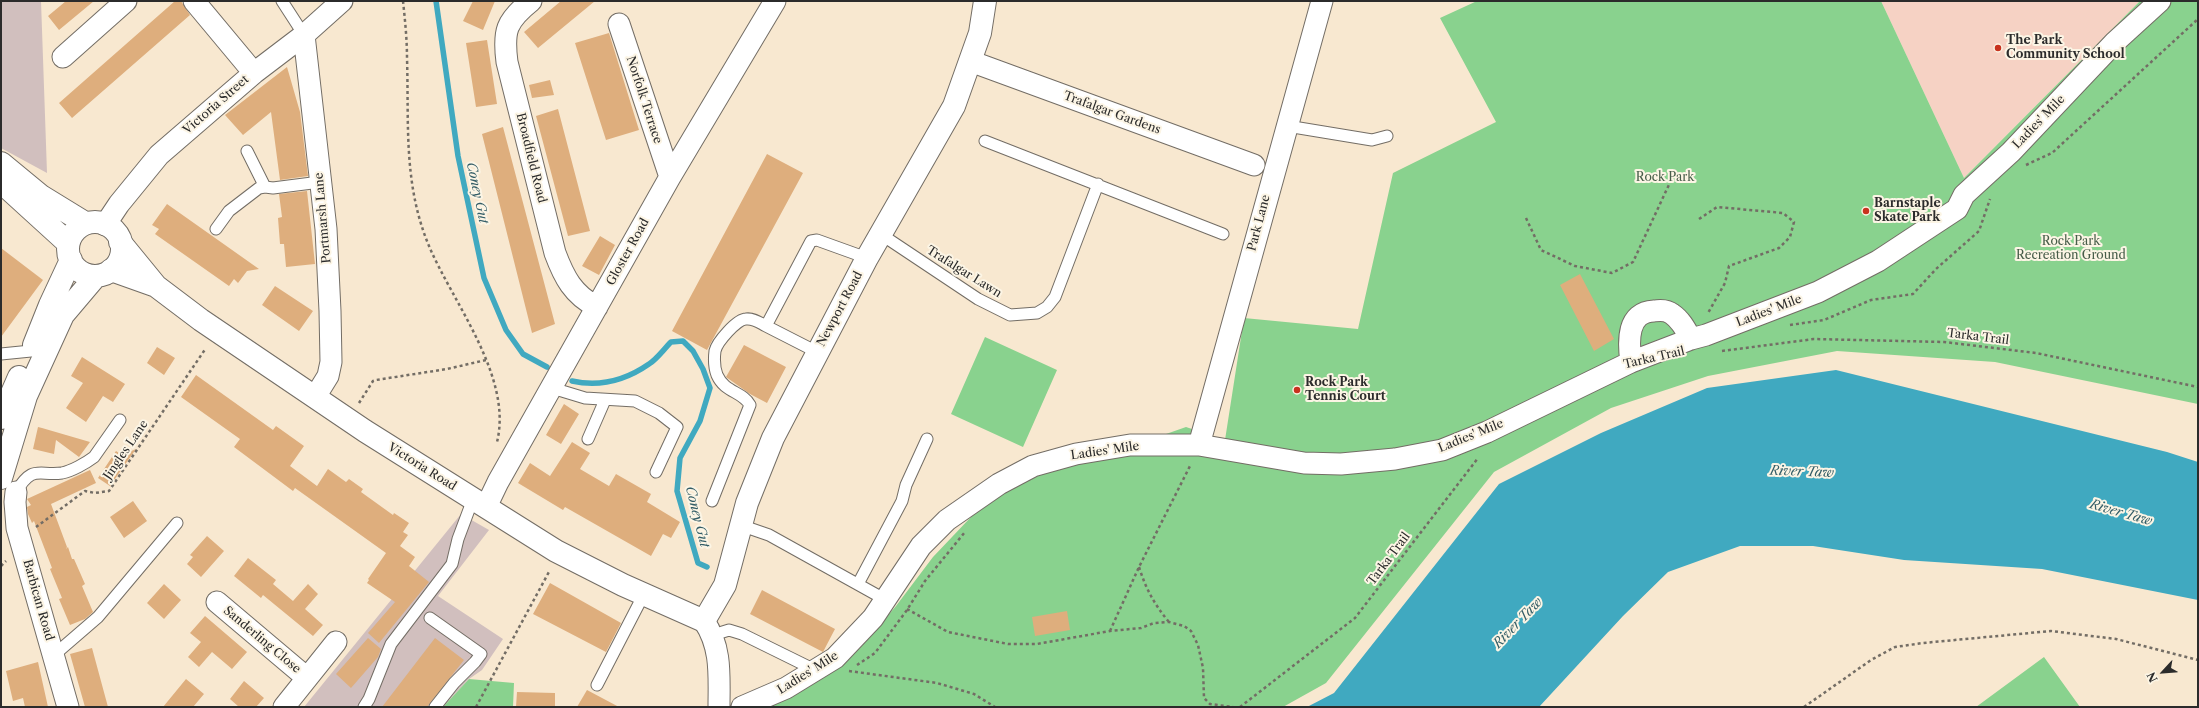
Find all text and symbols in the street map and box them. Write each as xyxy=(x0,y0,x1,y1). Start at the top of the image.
place label: The Park Community School xyxy=(2006,34,2125,62)
marker: The Park Community School xyxy=(1993,43,2003,53)
street label: Norfolk Terrace xyxy=(623,54,665,146)
street label: Victoria Street xyxy=(180,73,252,137)
street label: Trafalgar Gardens xyxy=(1061,89,1163,137)
street label: Ladies' Mile xyxy=(2010,92,2068,152)
street label: Broadfield Road xyxy=(513,111,549,205)
water label: Coney Gut xyxy=(463,161,491,225)
park label: Rock Park xyxy=(1636,171,1694,185)
street label: Portmarsh Lane xyxy=(312,172,334,264)
street label: Park Lane xyxy=(1245,193,1273,253)
place label: Barnstaple Skate Park xyxy=(1874,197,1941,225)
marker: Barnstaple Skate Park xyxy=(1861,206,1871,216)
street label: Gloster Road xyxy=(604,216,652,288)
park label: Rock Park Recreation Ground xyxy=(2016,235,2126,263)
street label: Trafalgar Lawn xyxy=(924,243,1004,301)
street label: Newport Road xyxy=(814,269,866,349)
street label: Ladies' Mile xyxy=(1734,292,1804,330)
street label: Tarka Trail xyxy=(1946,326,2010,348)
street label: Tarka Trail xyxy=(1622,344,1686,372)
place label: Rock Park Tennis Court xyxy=(1305,376,1386,404)
marker: Rock Park Tennis Court xyxy=(1292,385,1302,395)
street label: Ladies' Mile xyxy=(1436,416,1506,456)
street label: Jingles Lane xyxy=(101,417,151,483)
street label: Ladies' Mile xyxy=(1070,439,1140,463)
street label: Victoria Road xyxy=(385,440,459,494)
water label: River Taw xyxy=(1770,463,1834,481)
water label: Coney Gut xyxy=(682,485,712,549)
water label: River Taw xyxy=(2088,497,2154,529)
street label: Tarka Trail xyxy=(1365,530,1413,588)
street label: Barbican Road xyxy=(20,558,56,642)
water label: River Taw xyxy=(1490,595,1546,651)
street label: Sanderling Close xyxy=(220,603,304,677)
street label: Ladies' Mile xyxy=(775,649,841,697)
north arrow xyxy=(2143,652,2183,692)
text: N xyxy=(2144,670,2161,685)

